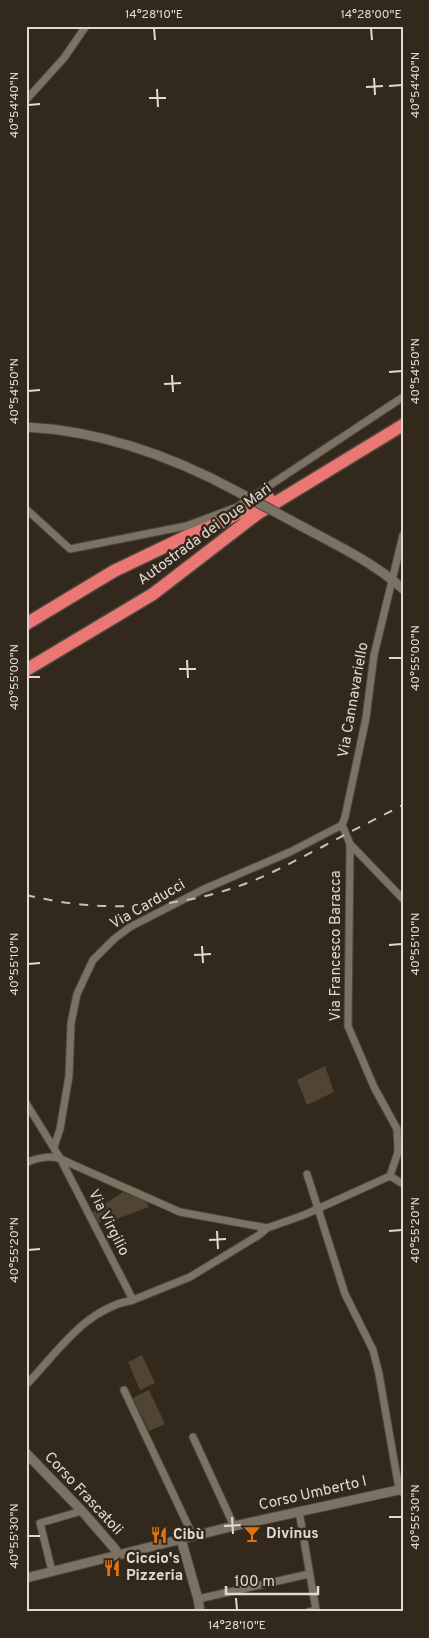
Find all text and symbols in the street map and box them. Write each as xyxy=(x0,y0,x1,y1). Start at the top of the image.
text: 14°28'10"E xyxy=(125,7,183,23)
text: 14°28'00"E xyxy=(340,7,402,23)
text: 40°54'40"N xyxy=(408,52,424,118)
text: 40°54'40"N xyxy=(7,72,23,138)
text: 40°54'50"N xyxy=(408,338,424,404)
text: 40°54'50"N xyxy=(7,358,23,424)
street label: Autostrada dei Due Mari xyxy=(134,480,276,590)
text: 40°55'00"N xyxy=(408,625,424,691)
street label: Via Cannavariello xyxy=(334,641,374,759)
text: 40°55'00"N xyxy=(7,644,23,710)
street label: Via Francesco Baracca xyxy=(327,870,346,1022)
street label: Via Carducci xyxy=(107,876,189,934)
text: 40°55'10"N xyxy=(408,912,424,976)
text: 40°55'10"N xyxy=(7,932,23,996)
street label: Via Virgilio xyxy=(83,1187,133,1259)
text: 40°55'20"N xyxy=(408,1197,424,1263)
text: 40°55'20"N xyxy=(7,1217,23,1283)
street label: Corso Frascatoli xyxy=(40,1448,126,1540)
street label: Corso Umberto I xyxy=(257,1472,369,1516)
text: 40°55'30"N xyxy=(408,1484,424,1550)
text: 40°55'30"N xyxy=(7,1503,23,1569)
bar icon: Divinus xyxy=(242,1524,262,1544)
restaurant icon: Cibù xyxy=(149,1525,169,1545)
place label: Divinus xyxy=(266,1525,319,1544)
place label: Cibù xyxy=(173,1526,204,1545)
place label: Ciccio's Pizzeria xyxy=(126,1550,183,1586)
restaurant icon: Ciccio's Pizzeria xyxy=(102,1558,122,1578)
scale bar xyxy=(226,1563,319,1595)
text: 100 m xyxy=(234,1573,275,1592)
text: 14°28'10"E xyxy=(208,1618,266,1634)

